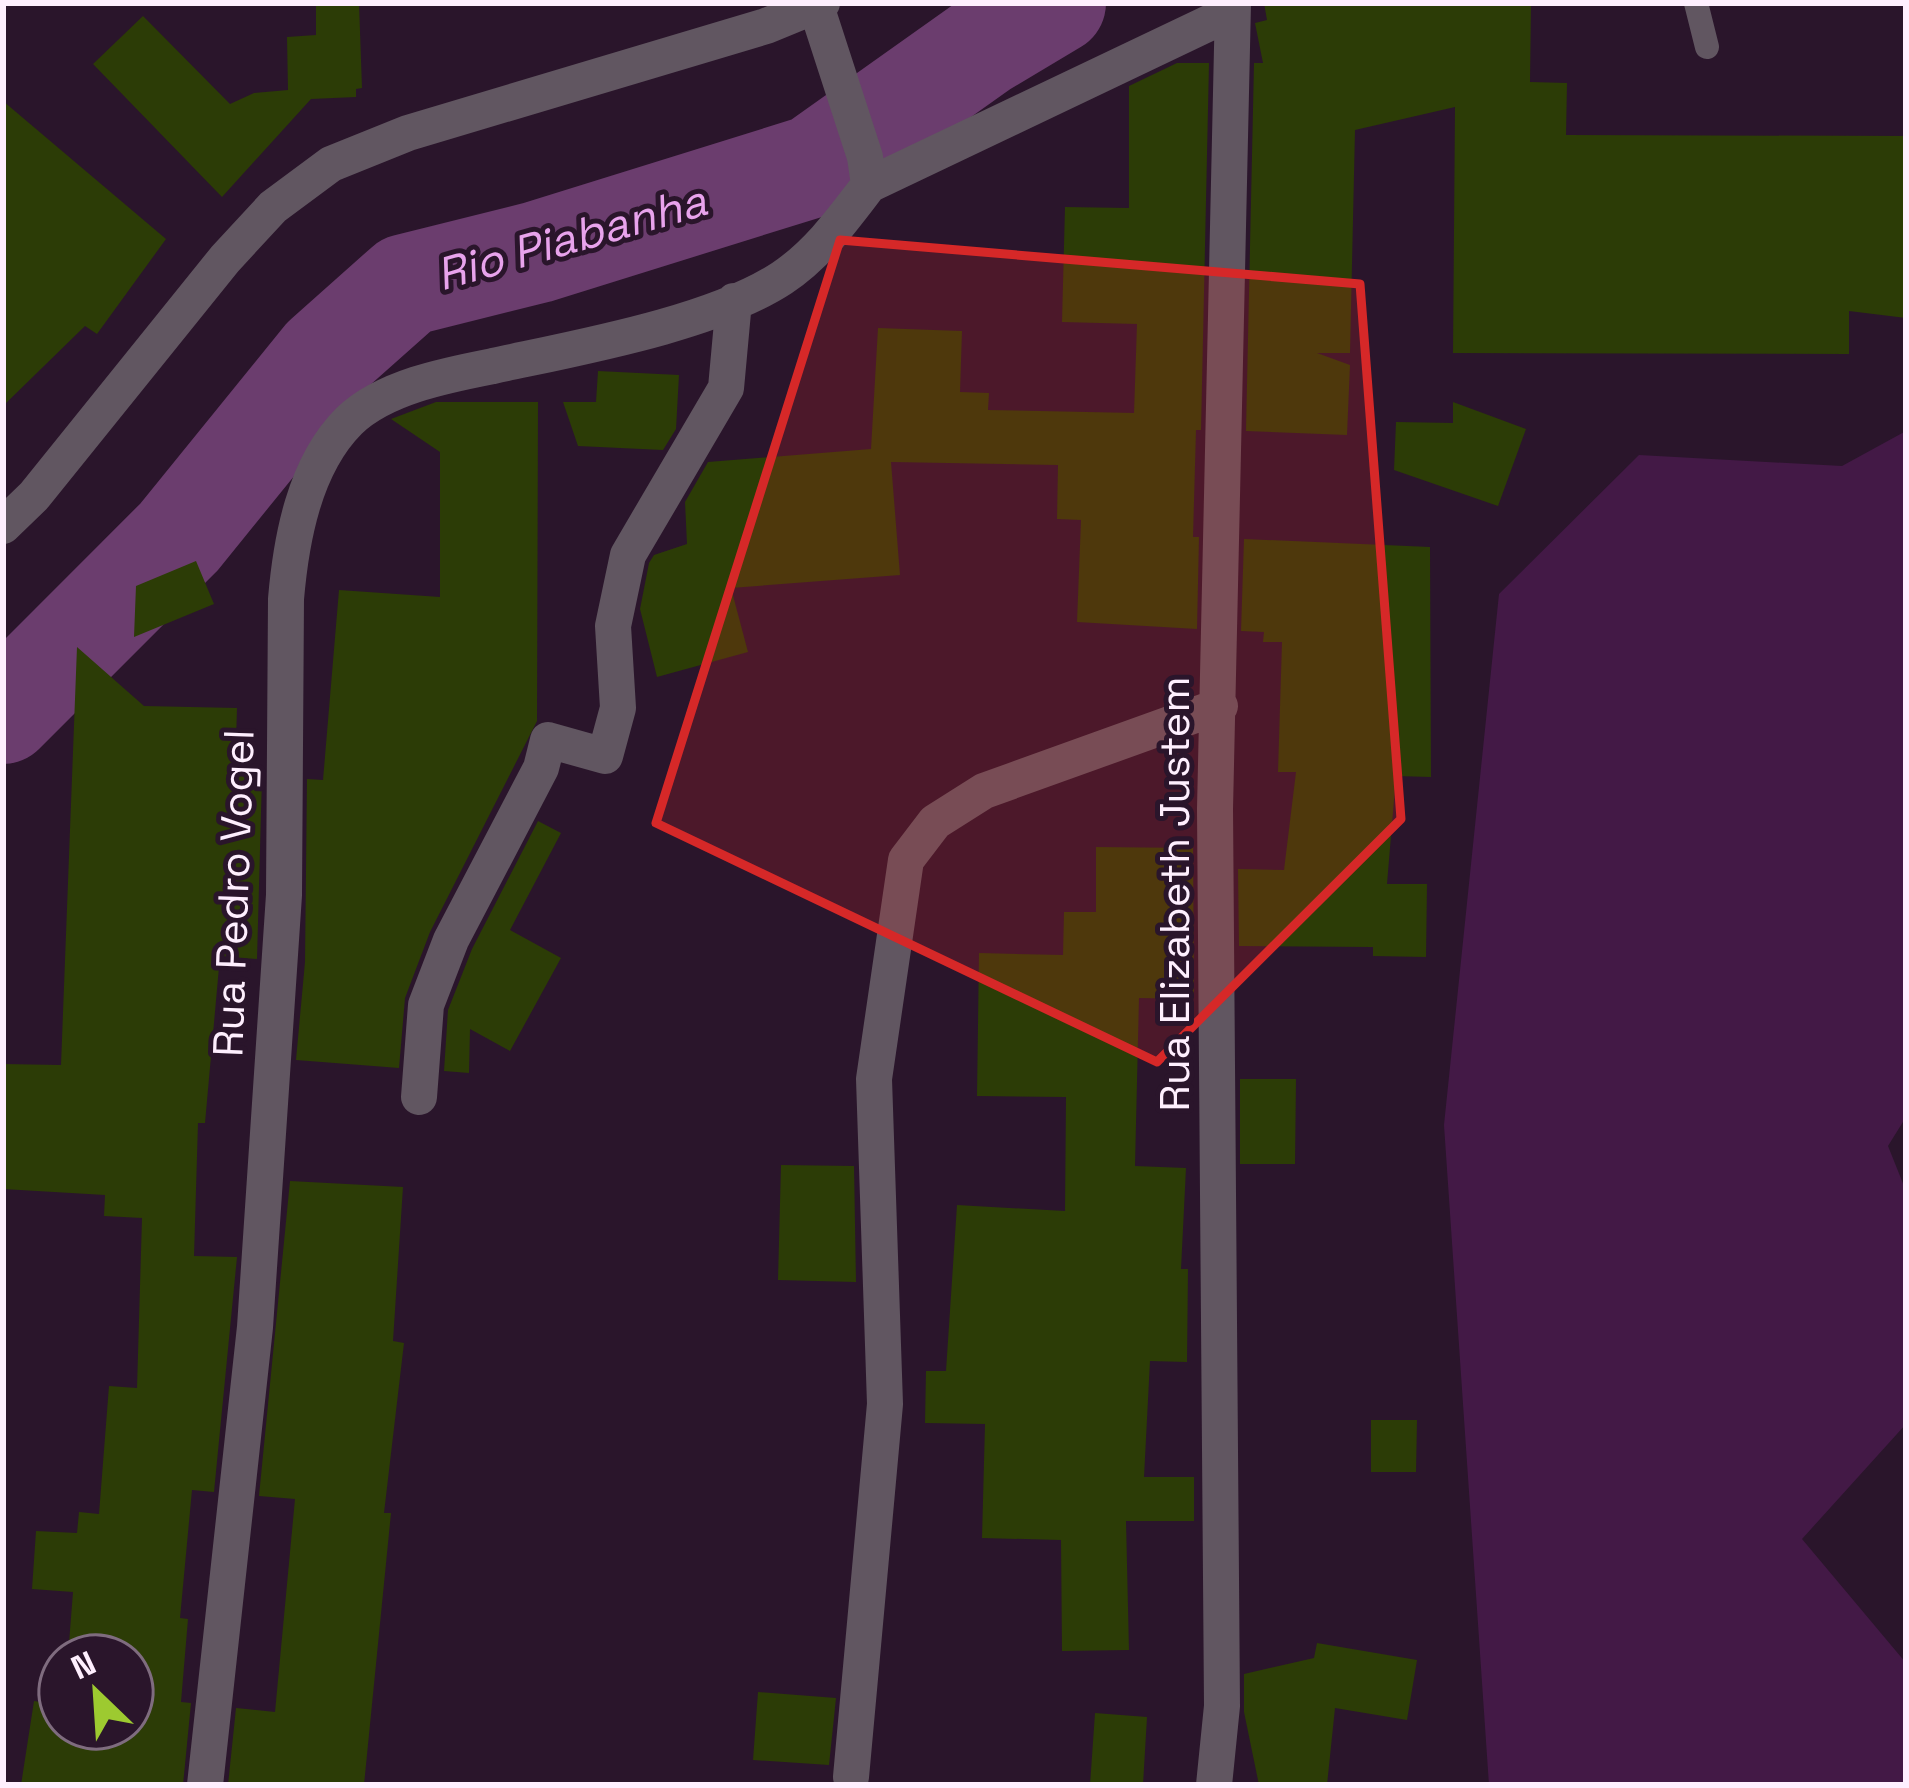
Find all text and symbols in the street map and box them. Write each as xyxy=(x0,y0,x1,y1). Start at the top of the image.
water label: Rio Piabanha xyxy=(429,171,714,303)
street label: Rua Elizabeth Justem xyxy=(1148,676,1201,1112)
street label: Rua Pedro Vogel xyxy=(201,728,266,1058)
north arrow xyxy=(36,1632,156,1752)
text: N xyxy=(65,1642,103,1689)

